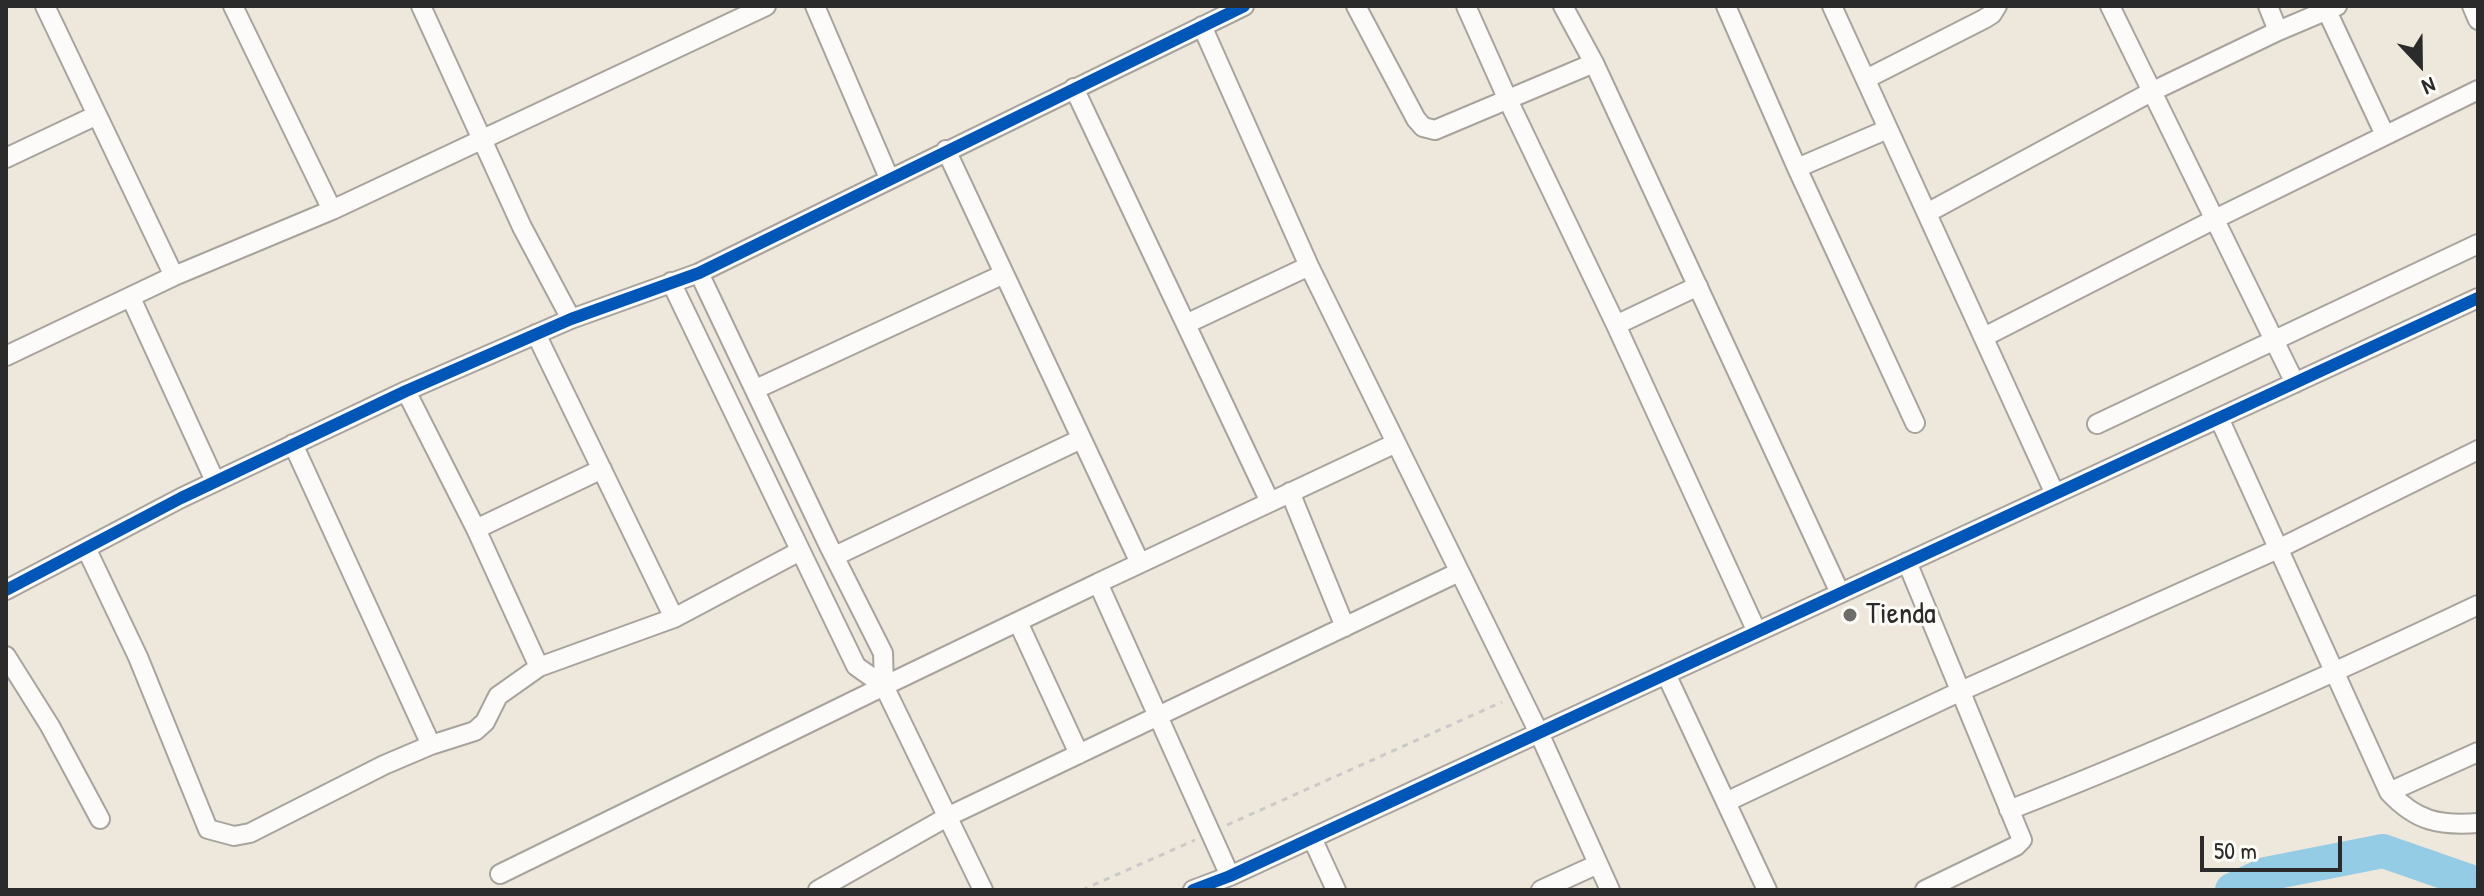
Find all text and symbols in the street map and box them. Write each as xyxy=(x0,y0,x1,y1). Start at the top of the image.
north arrow xyxy=(2380,24,2460,104)
text: N xyxy=(2418,70,2440,102)
place label: Tienda xyxy=(1866,597,1936,633)
marker: Tienda xyxy=(1841,606,1859,624)
scale bar xyxy=(2204,820,2346,870)
text: 50 m xyxy=(2214,834,2257,866)

